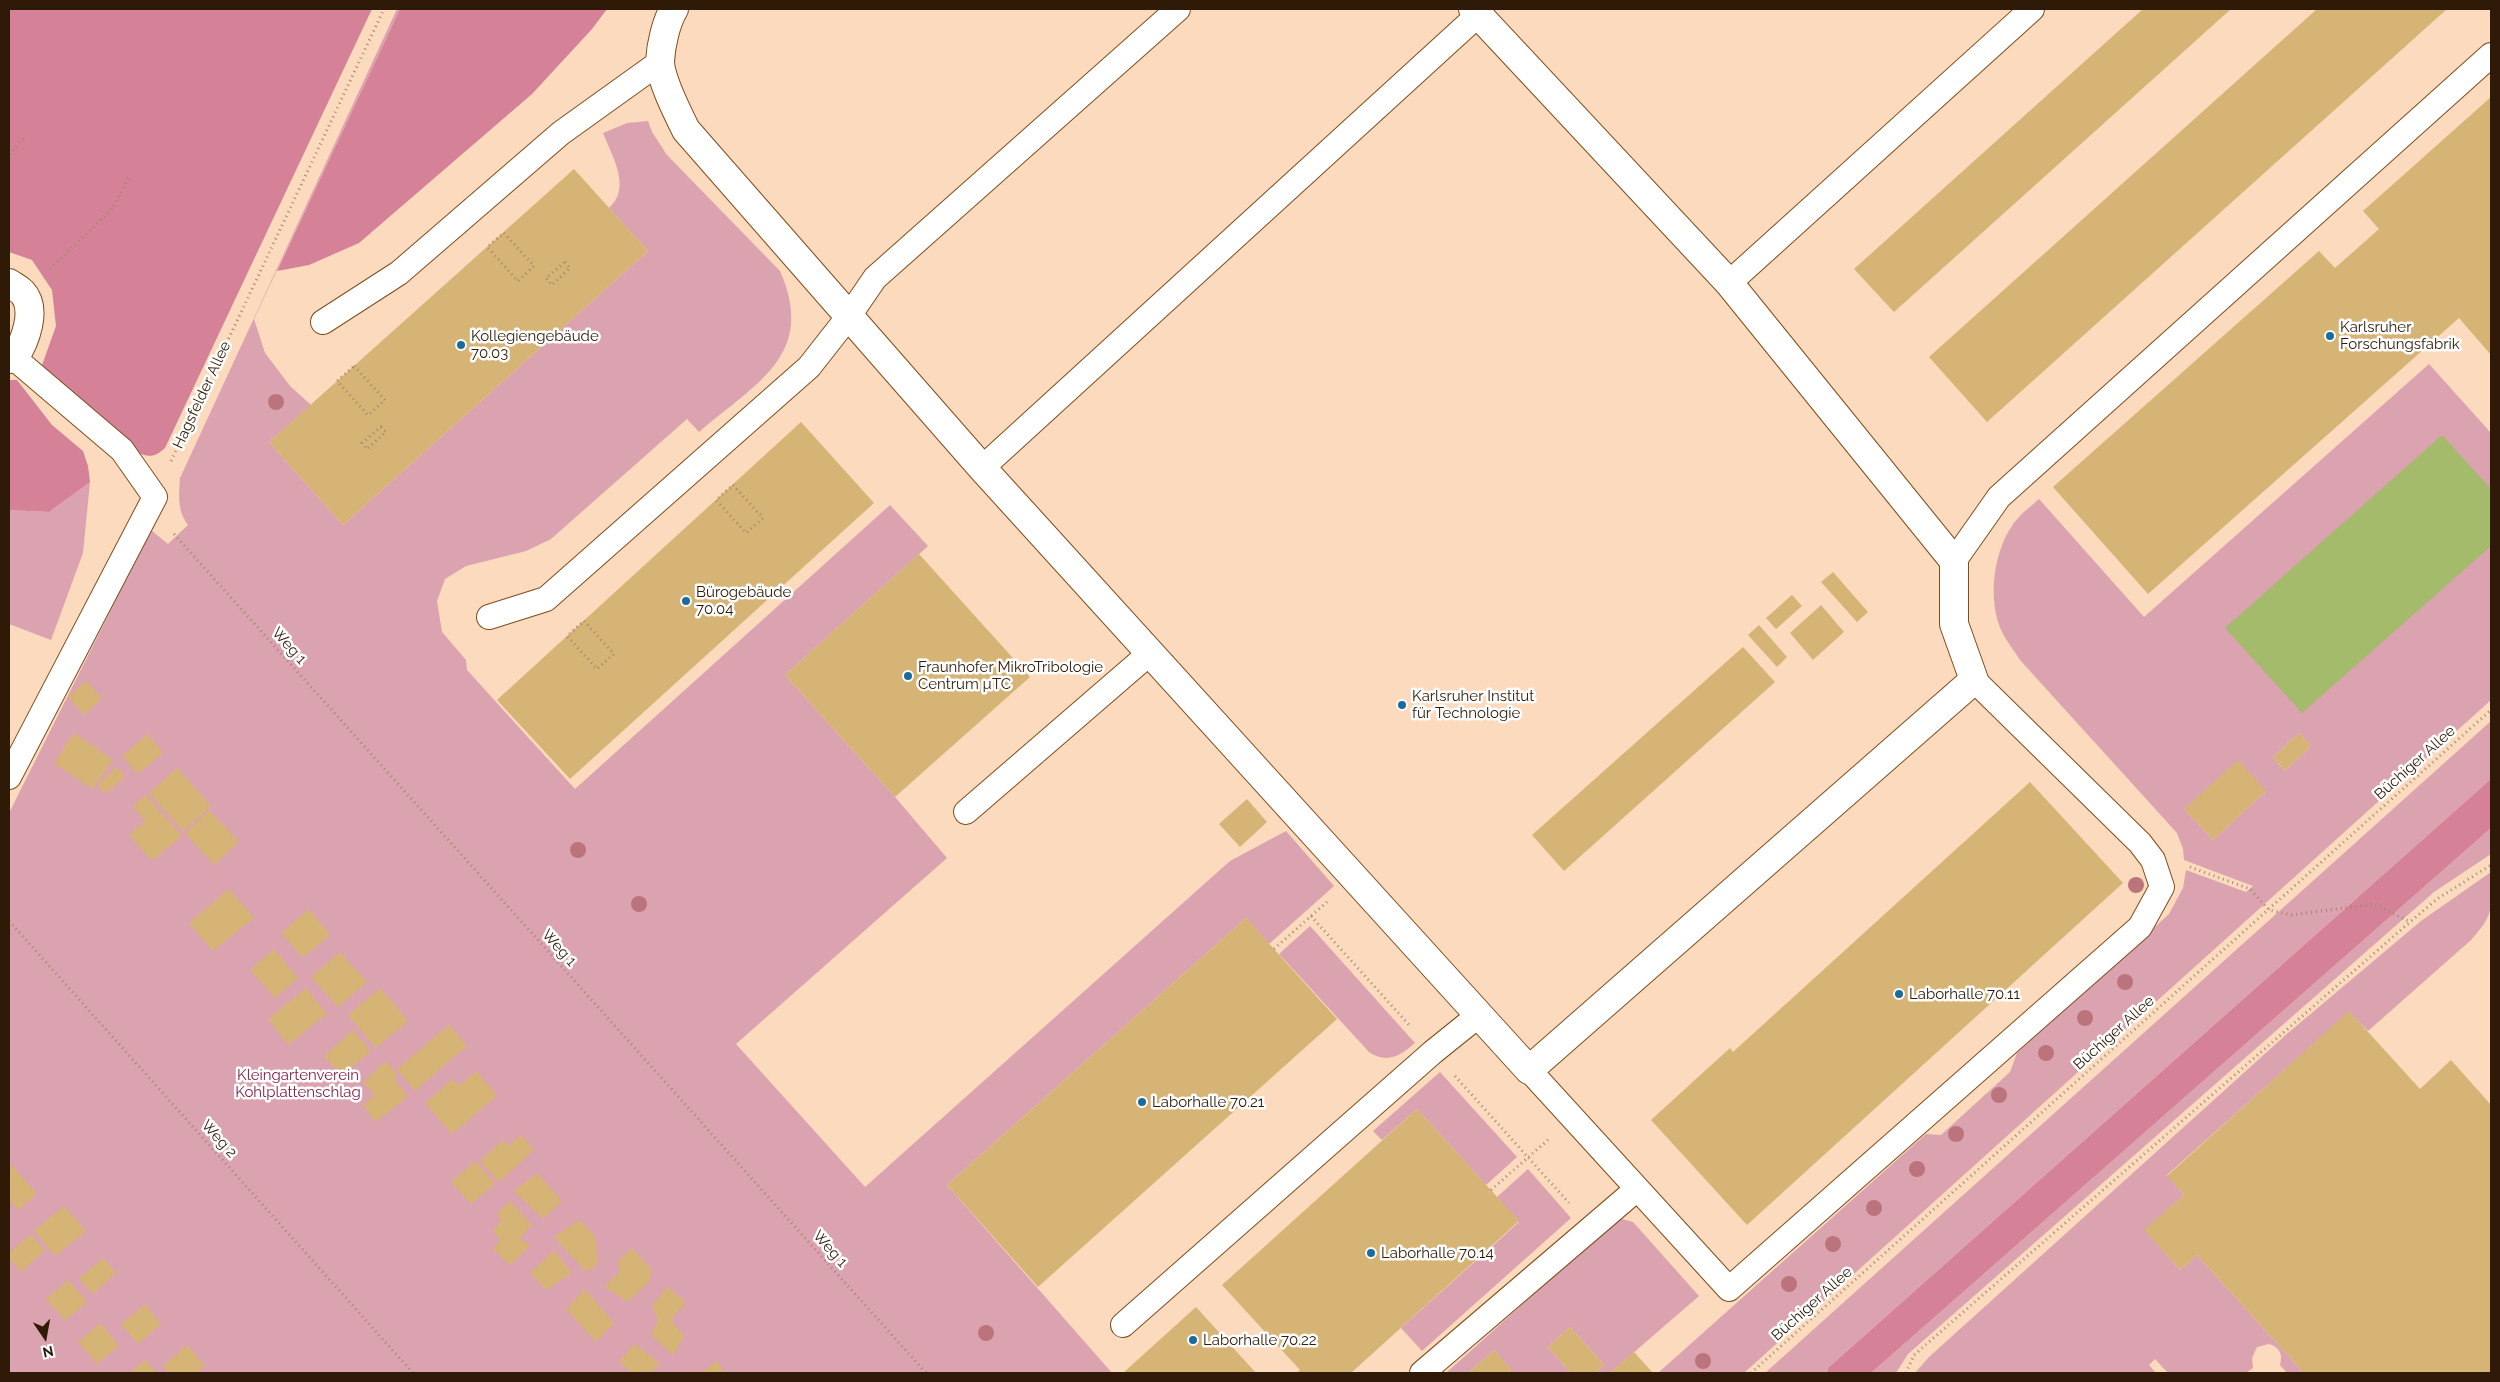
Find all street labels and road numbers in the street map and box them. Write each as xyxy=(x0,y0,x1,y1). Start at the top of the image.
street label: Hagsfelder Allee xyxy=(169,338,235,452)
street label: Weg 1 xyxy=(268,624,310,668)
street label: Büchiger Allee xyxy=(2371,722,2459,804)
street label: Weg 1 xyxy=(538,926,580,970)
street label: Büchiger Allee xyxy=(2070,992,2158,1074)
street label: Weg 2 xyxy=(197,1116,241,1162)
street label: Weg 1 xyxy=(809,1227,851,1271)
street label: Büchiger Allee xyxy=(1768,1263,1856,1345)

